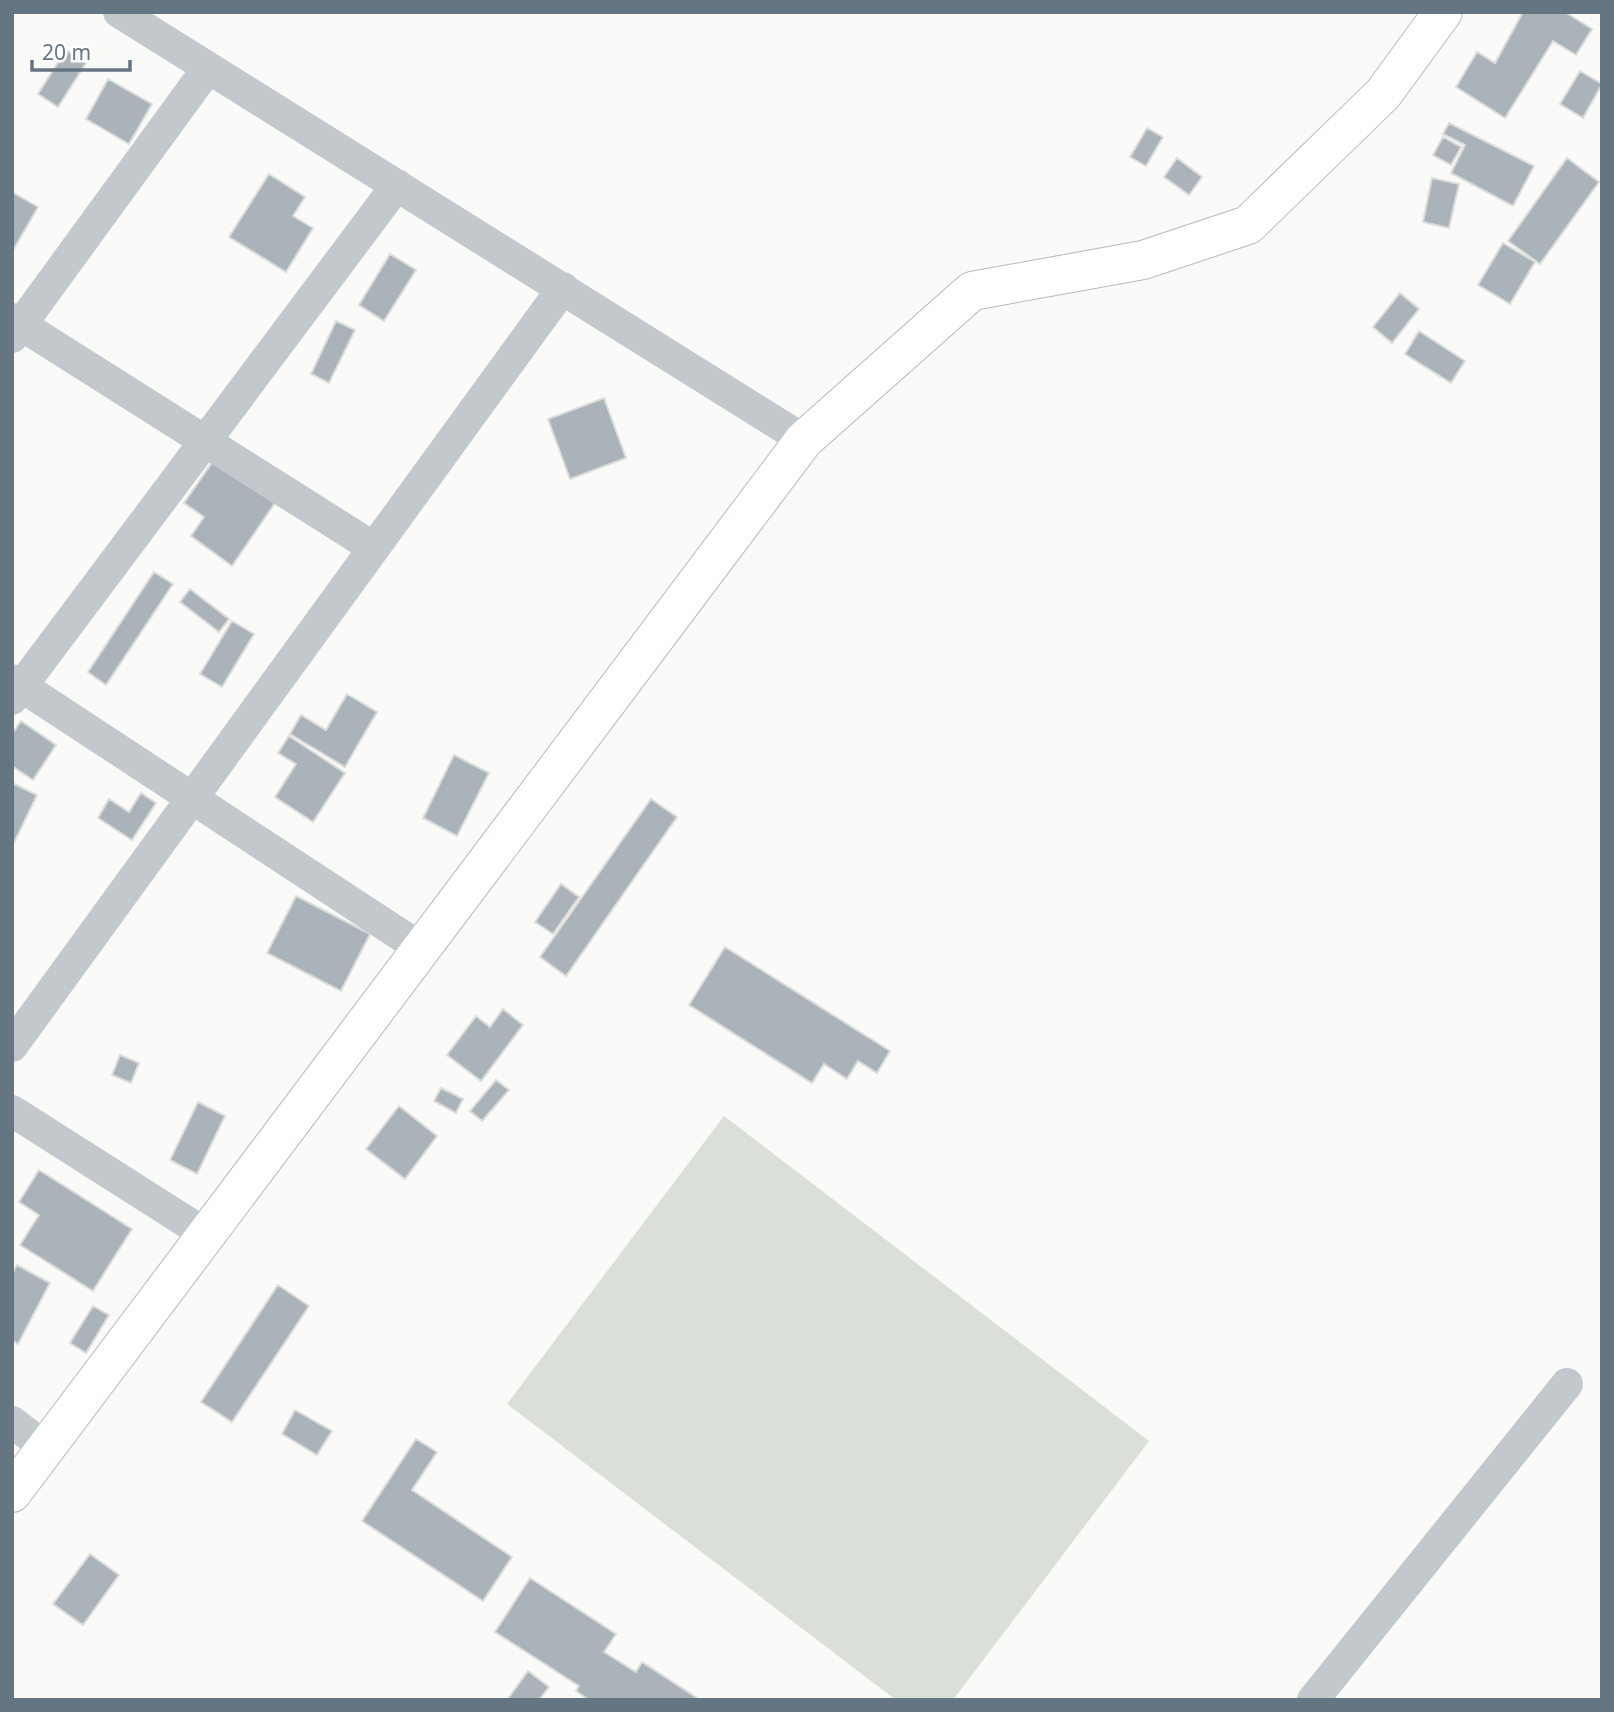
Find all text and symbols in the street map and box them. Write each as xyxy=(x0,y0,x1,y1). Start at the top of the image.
scale bar xyxy=(32,28,130,72)
text: 20 m xyxy=(42,38,91,66)

